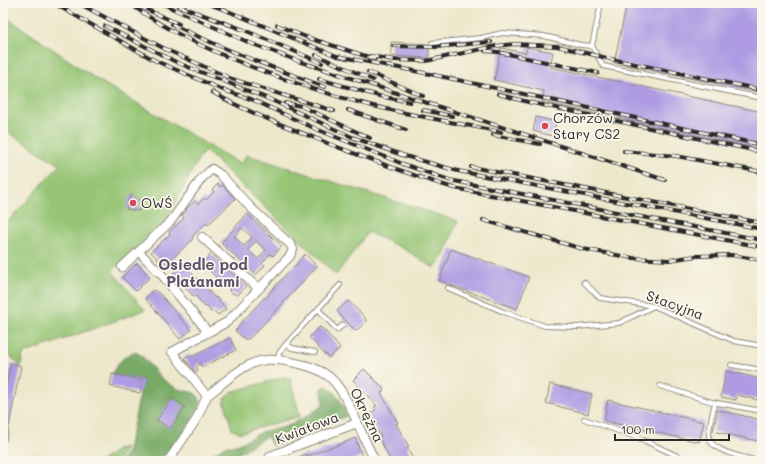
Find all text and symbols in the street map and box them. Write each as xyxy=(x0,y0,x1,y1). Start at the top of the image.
place label: Chorzów Stary CS2 xyxy=(553,108,620,143)
marker: Chorzów Stary CS2 xyxy=(540,121,550,131)
place label: OWŚ xyxy=(141,193,172,212)
marker: OWŚ xyxy=(128,198,138,208)
district label: Osiedle pod Platanami xyxy=(158,254,248,291)
street label: Stacyjna xyxy=(644,285,706,324)
street label: Okrężna xyxy=(346,384,389,445)
street label: Kwiatowa xyxy=(272,407,341,448)
scale bar xyxy=(615,416,729,442)
text: 100 m xyxy=(621,421,655,437)

